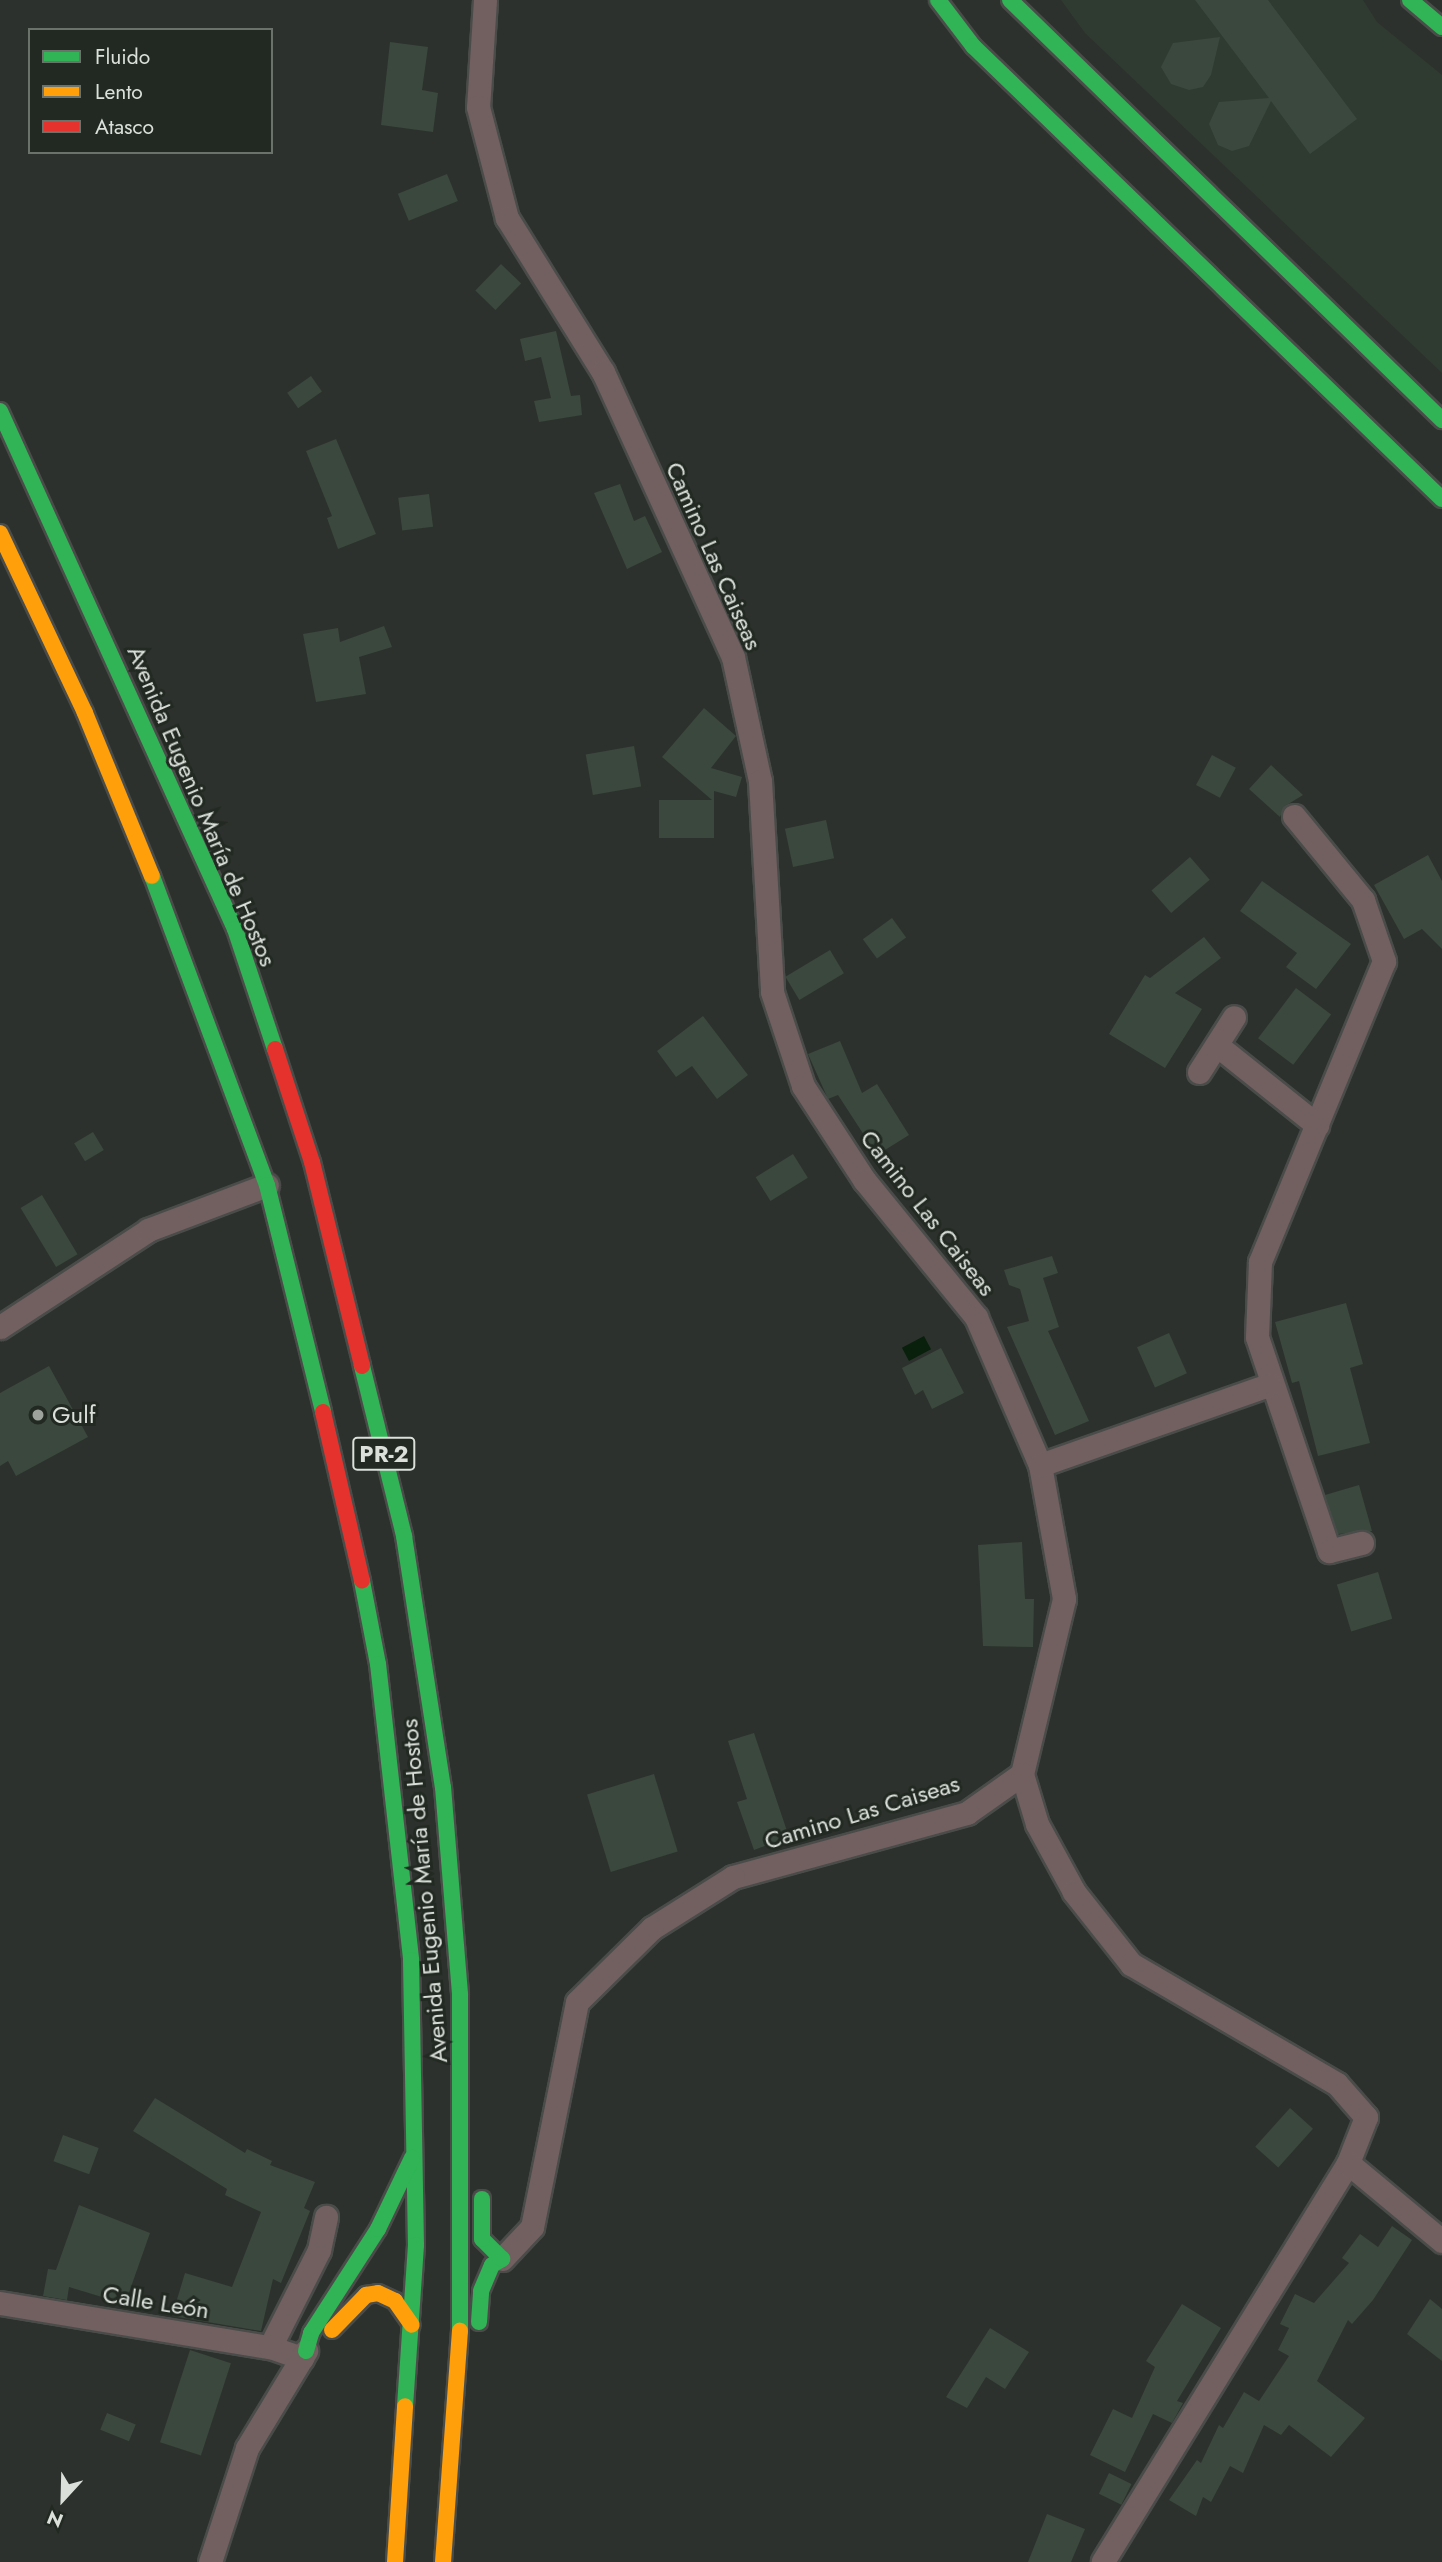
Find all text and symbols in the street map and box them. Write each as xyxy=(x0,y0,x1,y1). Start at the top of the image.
legend xyxy=(28,28,273,154)
text: Fluido xyxy=(95,42,150,72)
text: Lento xyxy=(95,77,143,107)
text: Atasco xyxy=(95,112,154,142)
street label: Camino Las Caiseas xyxy=(660,458,768,654)
street label: Avenida Eugenio María de Hostos xyxy=(121,641,283,971)
street label: Camino Las Caiseas xyxy=(854,1124,1002,1302)
place label: Gulf xyxy=(52,1401,96,1429)
marker: Gulf xyxy=(30,1407,46,1423)
road number: PR-2 xyxy=(351,1434,417,1474)
street label: Avenida Eugenio María de Hostos xyxy=(395,1718,453,2064)
street label: Camino Las Caiseas xyxy=(761,1769,963,1855)
street label: Calle León xyxy=(101,2279,211,2325)
north arrow xyxy=(28,2464,98,2534)
text: N xyxy=(43,2504,67,2534)

